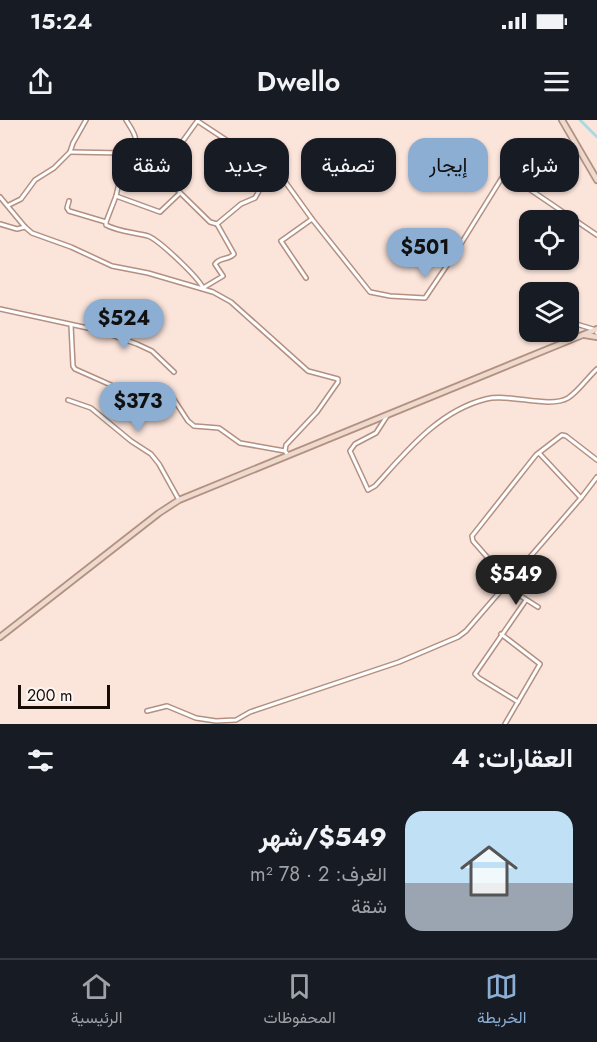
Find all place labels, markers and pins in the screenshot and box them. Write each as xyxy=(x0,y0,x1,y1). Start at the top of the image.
pin: $501 xyxy=(389,228,461,279)
pin: $524 xyxy=(88,299,160,350)
pin: $373 xyxy=(102,382,174,433)
pin: $549 xyxy=(480,555,552,606)

